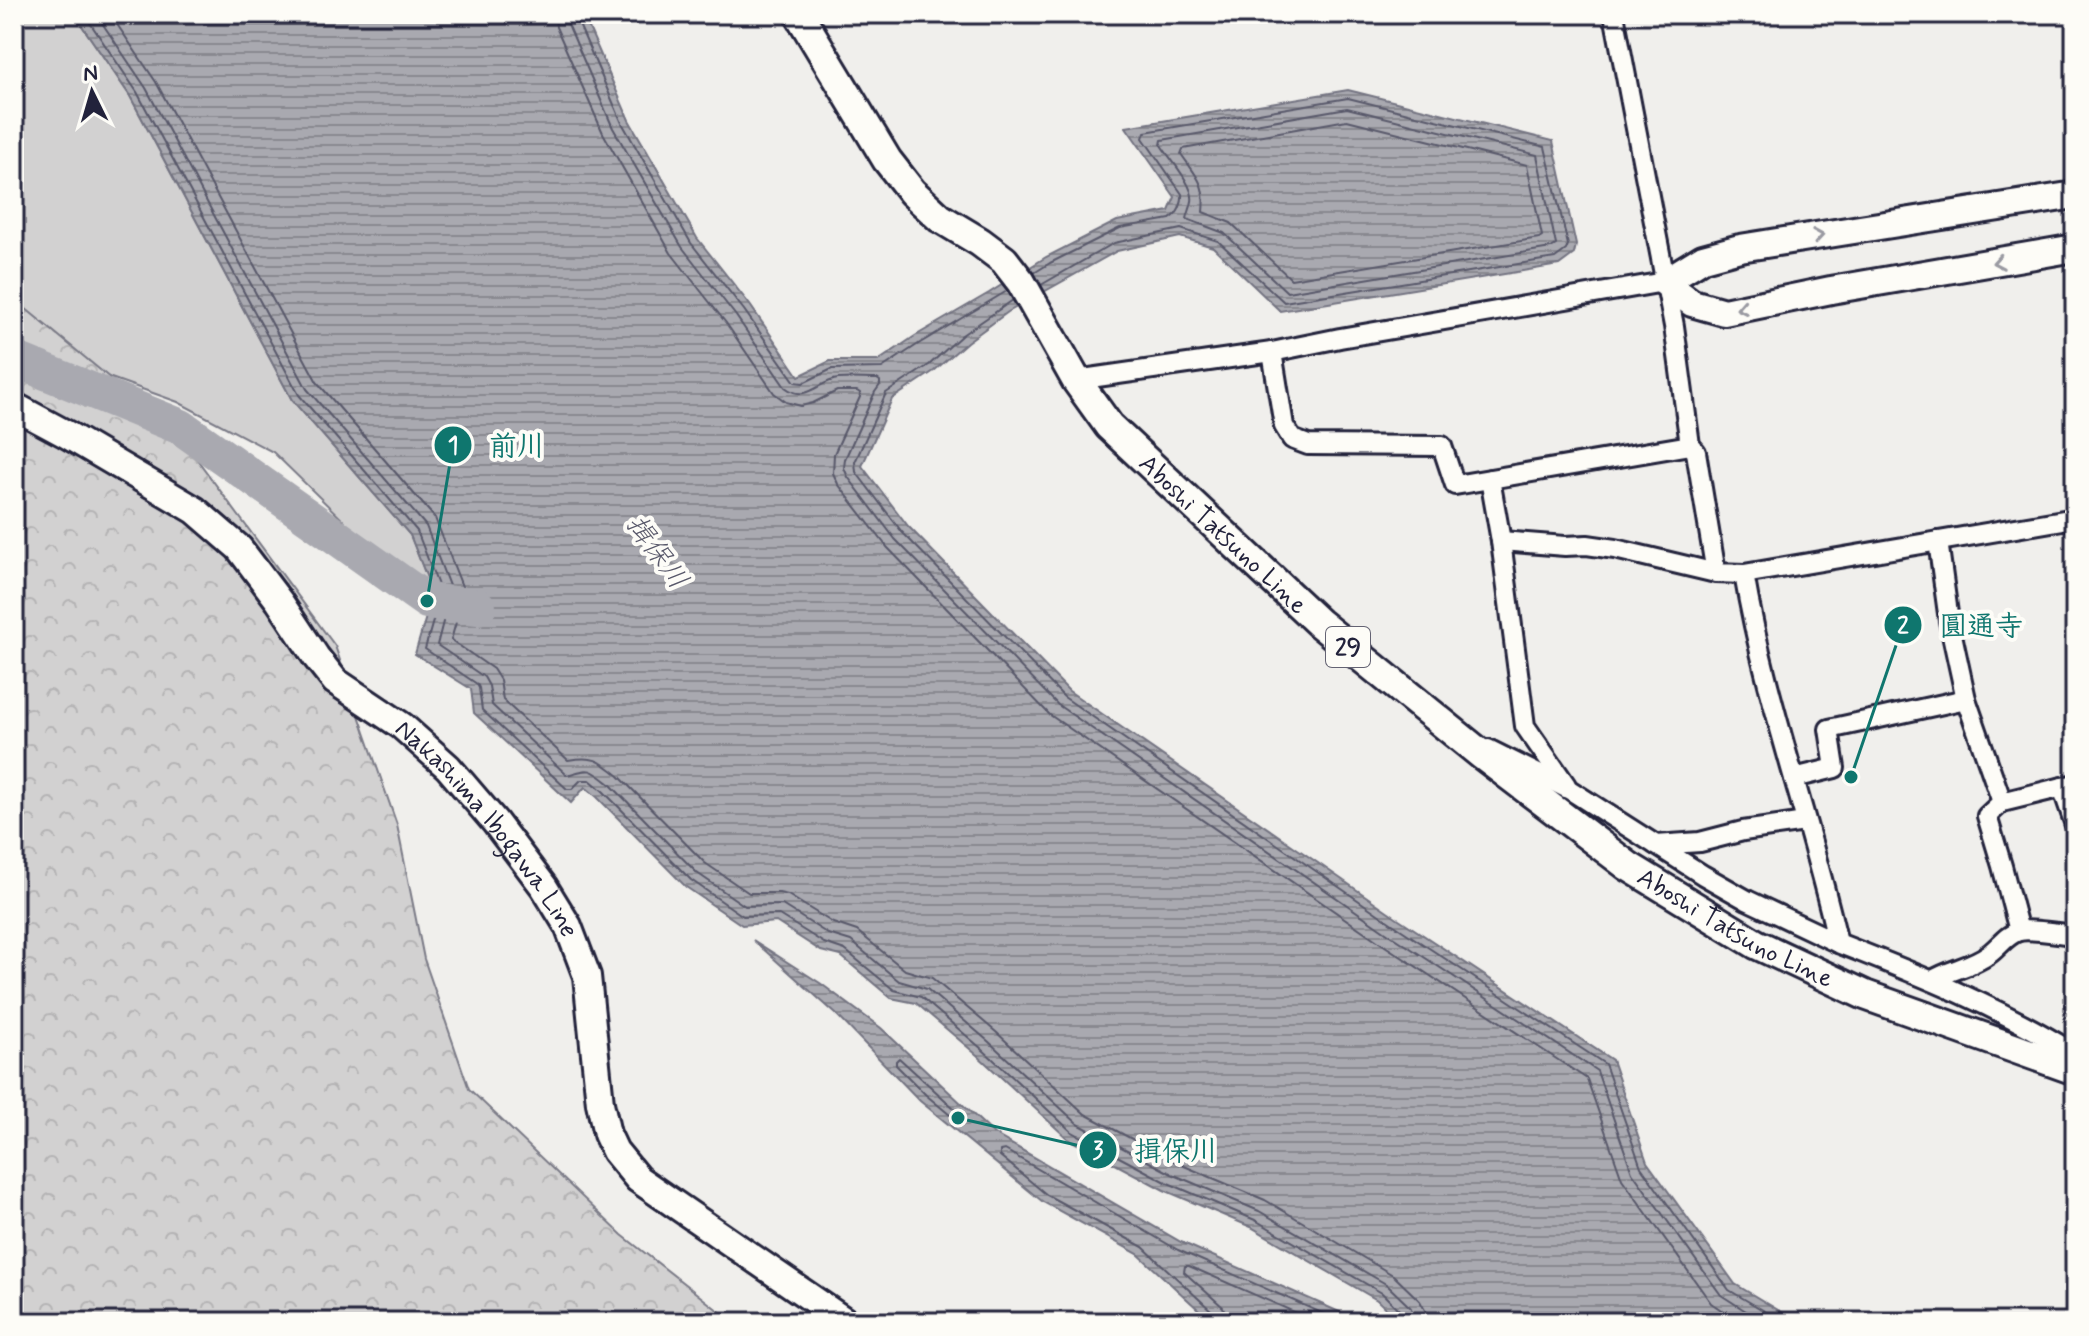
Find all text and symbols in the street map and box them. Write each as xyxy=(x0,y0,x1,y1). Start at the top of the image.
north arrow xyxy=(52,52,132,132)
text: N xyxy=(82,59,99,89)
one-way arrow xyxy=(1811,228,1824,245)
one-way arrow xyxy=(1991,252,2005,269)
one-way arrow xyxy=(1736,299,1750,316)
callout: 前川 xyxy=(433,419,561,471)
text: 前川 xyxy=(489,429,545,466)
text: 1 xyxy=(448,431,458,462)
street label: Aboshi Tatsuno Line xyxy=(1131,448,1314,623)
water label: 揖保川 xyxy=(616,508,696,597)
callout: 圓通寺 xyxy=(1883,599,2039,651)
text: 圓通寺 xyxy=(1939,609,2023,646)
text: 2 xyxy=(1897,611,1909,642)
road number: 29 xyxy=(1326,627,1370,667)
street label: Nakashima Ibogawa Line xyxy=(387,713,586,942)
street label: Aboshi Tatsuno Line xyxy=(1630,861,1839,997)
callout: 揖保川 xyxy=(1078,1124,1234,1176)
text: 揖保川 xyxy=(1134,1134,1218,1171)
text: 3 xyxy=(1093,1136,1104,1167)

